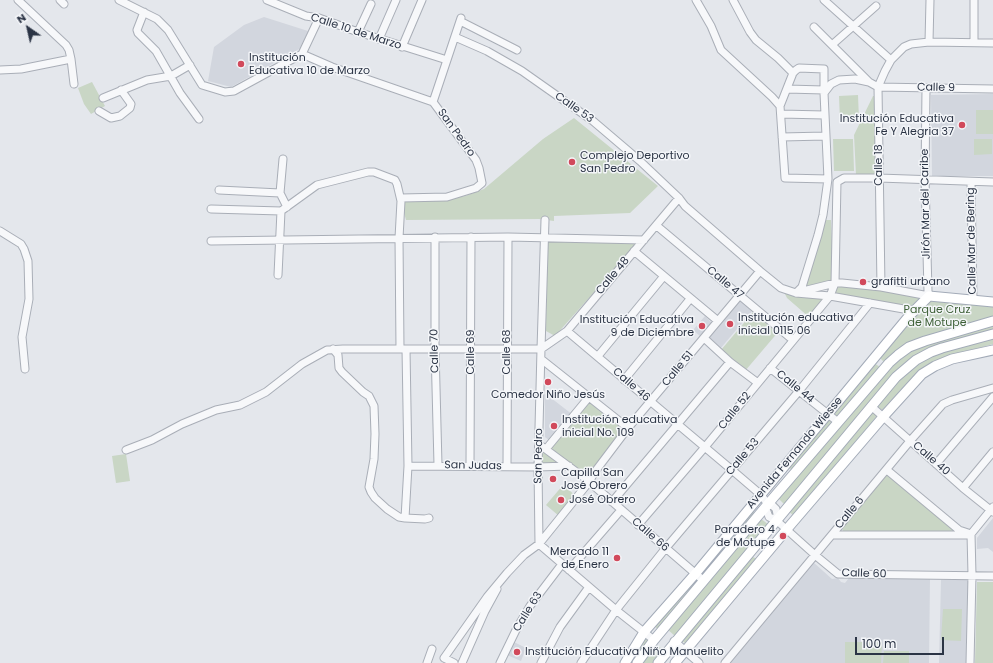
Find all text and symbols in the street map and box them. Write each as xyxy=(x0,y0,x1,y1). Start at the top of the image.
north arrow xyxy=(8,8,48,48)
text: N xyxy=(13,9,29,27)
street label: Calle 10 de Marzo xyxy=(309,11,403,53)
place label: Institución Educativa 10 de Marzo xyxy=(249,51,370,77)
marker: Institución Educativa 10 de Marzo xyxy=(236,59,246,69)
street label: Calle 9 xyxy=(917,81,955,95)
street label: Calle 53 xyxy=(552,90,596,126)
street label: San Pedro xyxy=(434,107,478,159)
place label: Institución Educativa Fe Y Alegria 37 xyxy=(840,112,954,138)
marker: Institución Educativa Fe Y Alegria 37 xyxy=(957,120,967,130)
street label: Calle 18 xyxy=(872,144,886,186)
place label: Complejo Deportivo San Pedro xyxy=(580,149,690,175)
street label: Jirón Mar del Caribe xyxy=(918,149,934,259)
marker: Complejo Deportivo San Pedro xyxy=(567,157,577,167)
street label: Calle Mar de Bering xyxy=(964,187,980,295)
street label: Calle 48 xyxy=(593,255,633,297)
street label: Calle 47 xyxy=(704,264,746,302)
place label: grafitti urbano xyxy=(871,275,950,289)
marker: grafitti urbano xyxy=(858,277,868,287)
park label: Parque Cruz de Motupe xyxy=(904,303,970,329)
place label: Institución educativa inicial 0115 06 xyxy=(738,311,853,337)
place label: Institución Educativa 9 de Diciembre xyxy=(580,313,694,339)
marker: Institución educativa inicial 0115 06 xyxy=(725,319,735,329)
marker: Institución Educativa 9 de Diciembre xyxy=(697,321,707,331)
street label: Calle 70 xyxy=(428,329,442,373)
street label: Calle 69 xyxy=(464,329,478,375)
street label: Calle 68 xyxy=(500,329,514,375)
street label: Calle 51 xyxy=(660,349,696,389)
street label: Calle 46 xyxy=(610,365,652,405)
street label: Calle 44 xyxy=(773,368,817,406)
marker: Comedor Niño Jesús xyxy=(543,377,553,387)
place label: Comedor Niño Jesús xyxy=(491,388,605,402)
street label: Calle 52 xyxy=(716,390,754,432)
street label: Avenida Fernando Wiesse xyxy=(744,394,846,512)
place label: Institución educativa inicial No. 109 xyxy=(562,413,677,439)
marker: Institución educativa inicial No. 109 xyxy=(549,421,559,431)
street label: San Pedro xyxy=(532,428,546,484)
street label: Calle 53 xyxy=(724,436,762,478)
street label: Calle 40 xyxy=(910,439,952,479)
street label: San Judas xyxy=(444,459,502,473)
place label: Capilla San José Obrero xyxy=(561,466,628,492)
marker: Capilla San José Obrero xyxy=(548,474,558,484)
place label: José Obrero xyxy=(569,493,636,507)
street label: Calle 6 xyxy=(833,494,867,532)
marker: José Obrero xyxy=(556,495,566,505)
street label: Calle 66 xyxy=(629,515,671,555)
place label: Paradero 4 de Motupe xyxy=(714,523,775,549)
marker: Paradero 4 de Motupe xyxy=(778,531,788,541)
place label: Mercado 11 de Enero xyxy=(550,545,609,571)
marker: Mercado 11 de Enero xyxy=(612,553,622,563)
street label: Calle 60 xyxy=(841,567,887,581)
street label: Calle 63 xyxy=(511,590,545,634)
scale bar xyxy=(857,629,946,655)
text: 100 m xyxy=(862,635,896,652)
place label: Institución Educativa Niño Manuelito xyxy=(525,645,724,659)
marker: Institución Educativa Niño Manuelito xyxy=(512,647,522,657)

